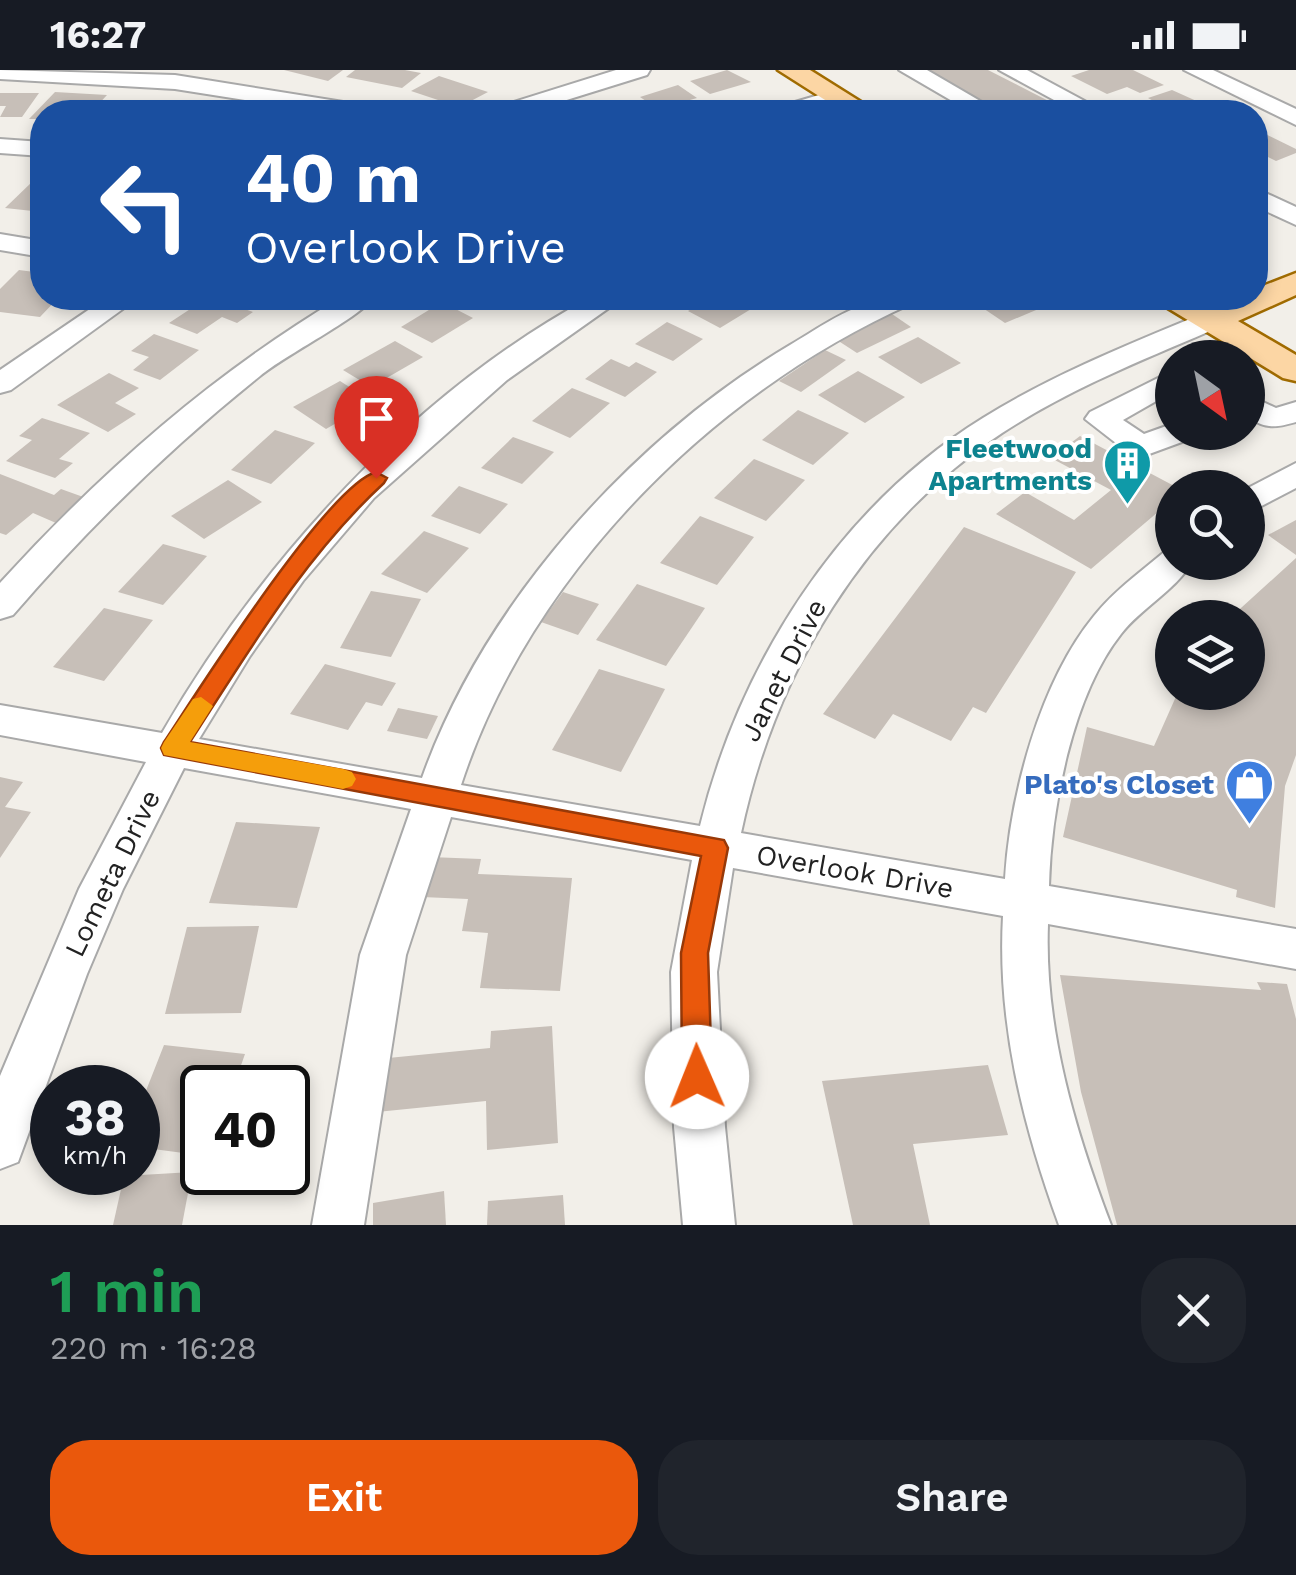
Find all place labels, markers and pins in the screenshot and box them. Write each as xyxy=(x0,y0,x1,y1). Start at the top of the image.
pin xyxy=(334,376,419,479)
place label: Fleetwood Apartments xyxy=(928,432,1092,497)
building icon: Fleetwood Apartments xyxy=(1101,438,1153,506)
shop icon: Plato's Closet xyxy=(1223,758,1275,826)
place label: Plato's Closet xyxy=(1024,768,1214,801)

